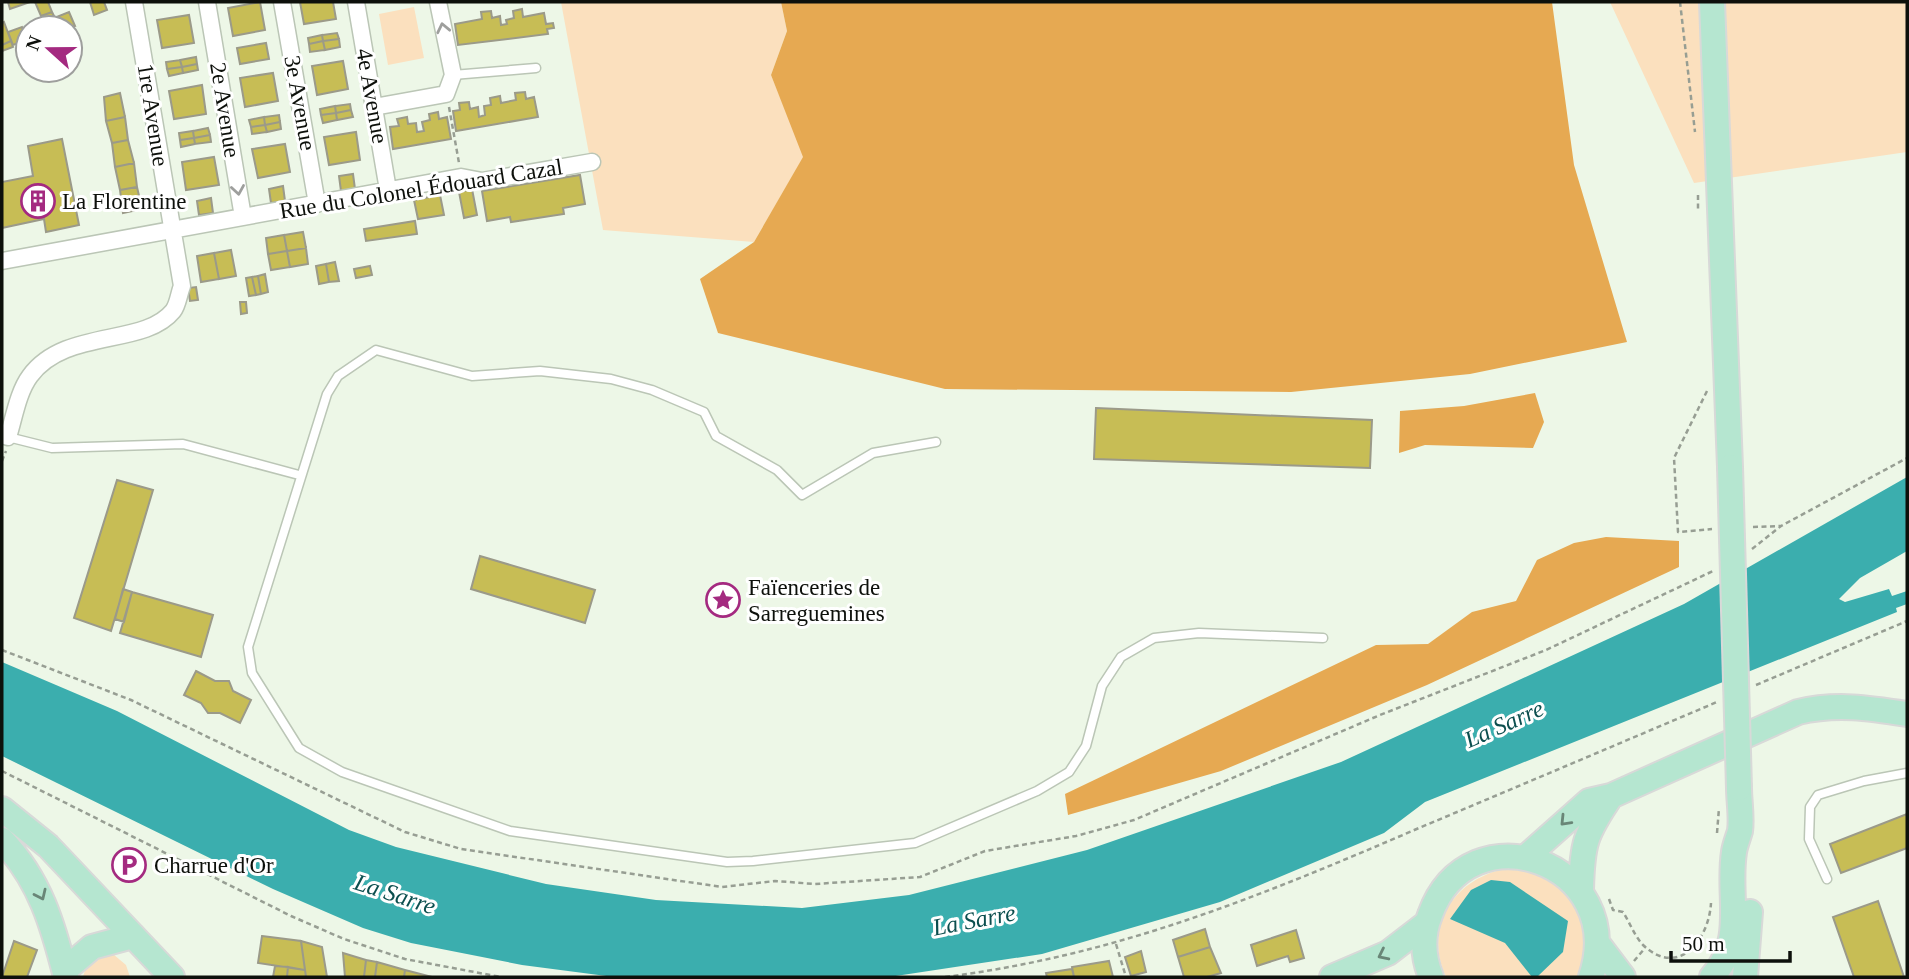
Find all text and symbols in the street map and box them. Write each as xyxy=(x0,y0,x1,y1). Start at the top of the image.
north arrow xyxy=(14,14,84,84)
one-way arrow xyxy=(437,22,452,34)
text: N xyxy=(21,33,46,53)
street label: 4e Avenue xyxy=(351,47,393,145)
street label: 3e Avenue xyxy=(279,54,321,152)
street label: 2e Avenue xyxy=(205,61,245,159)
street label: 1re Avenue xyxy=(133,62,173,168)
street label: Rue du Colonel Édouard Cazal xyxy=(278,154,564,224)
building icon: La Florentine xyxy=(19,182,57,220)
one-way arrow xyxy=(230,184,245,196)
place label: La Florentine xyxy=(62,189,187,214)
place label: Faïenceries de Sarreguemines xyxy=(748,575,885,626)
place icon: Faïenceries de Sarreguemines xyxy=(704,581,742,619)
water label: La Sarre xyxy=(1460,695,1548,753)
one-way arrow xyxy=(1561,813,1574,826)
parking icon: Charrue d'Or xyxy=(110,846,148,884)
place label: Charrue d'Or xyxy=(154,853,274,878)
water label: La Sarre xyxy=(350,868,439,919)
one-way arrow xyxy=(33,888,47,900)
water label: La Sarre xyxy=(929,899,1018,941)
scale bar xyxy=(1671,920,1790,964)
text: 50 m xyxy=(1682,932,1725,956)
one-way arrow xyxy=(1377,946,1390,960)

